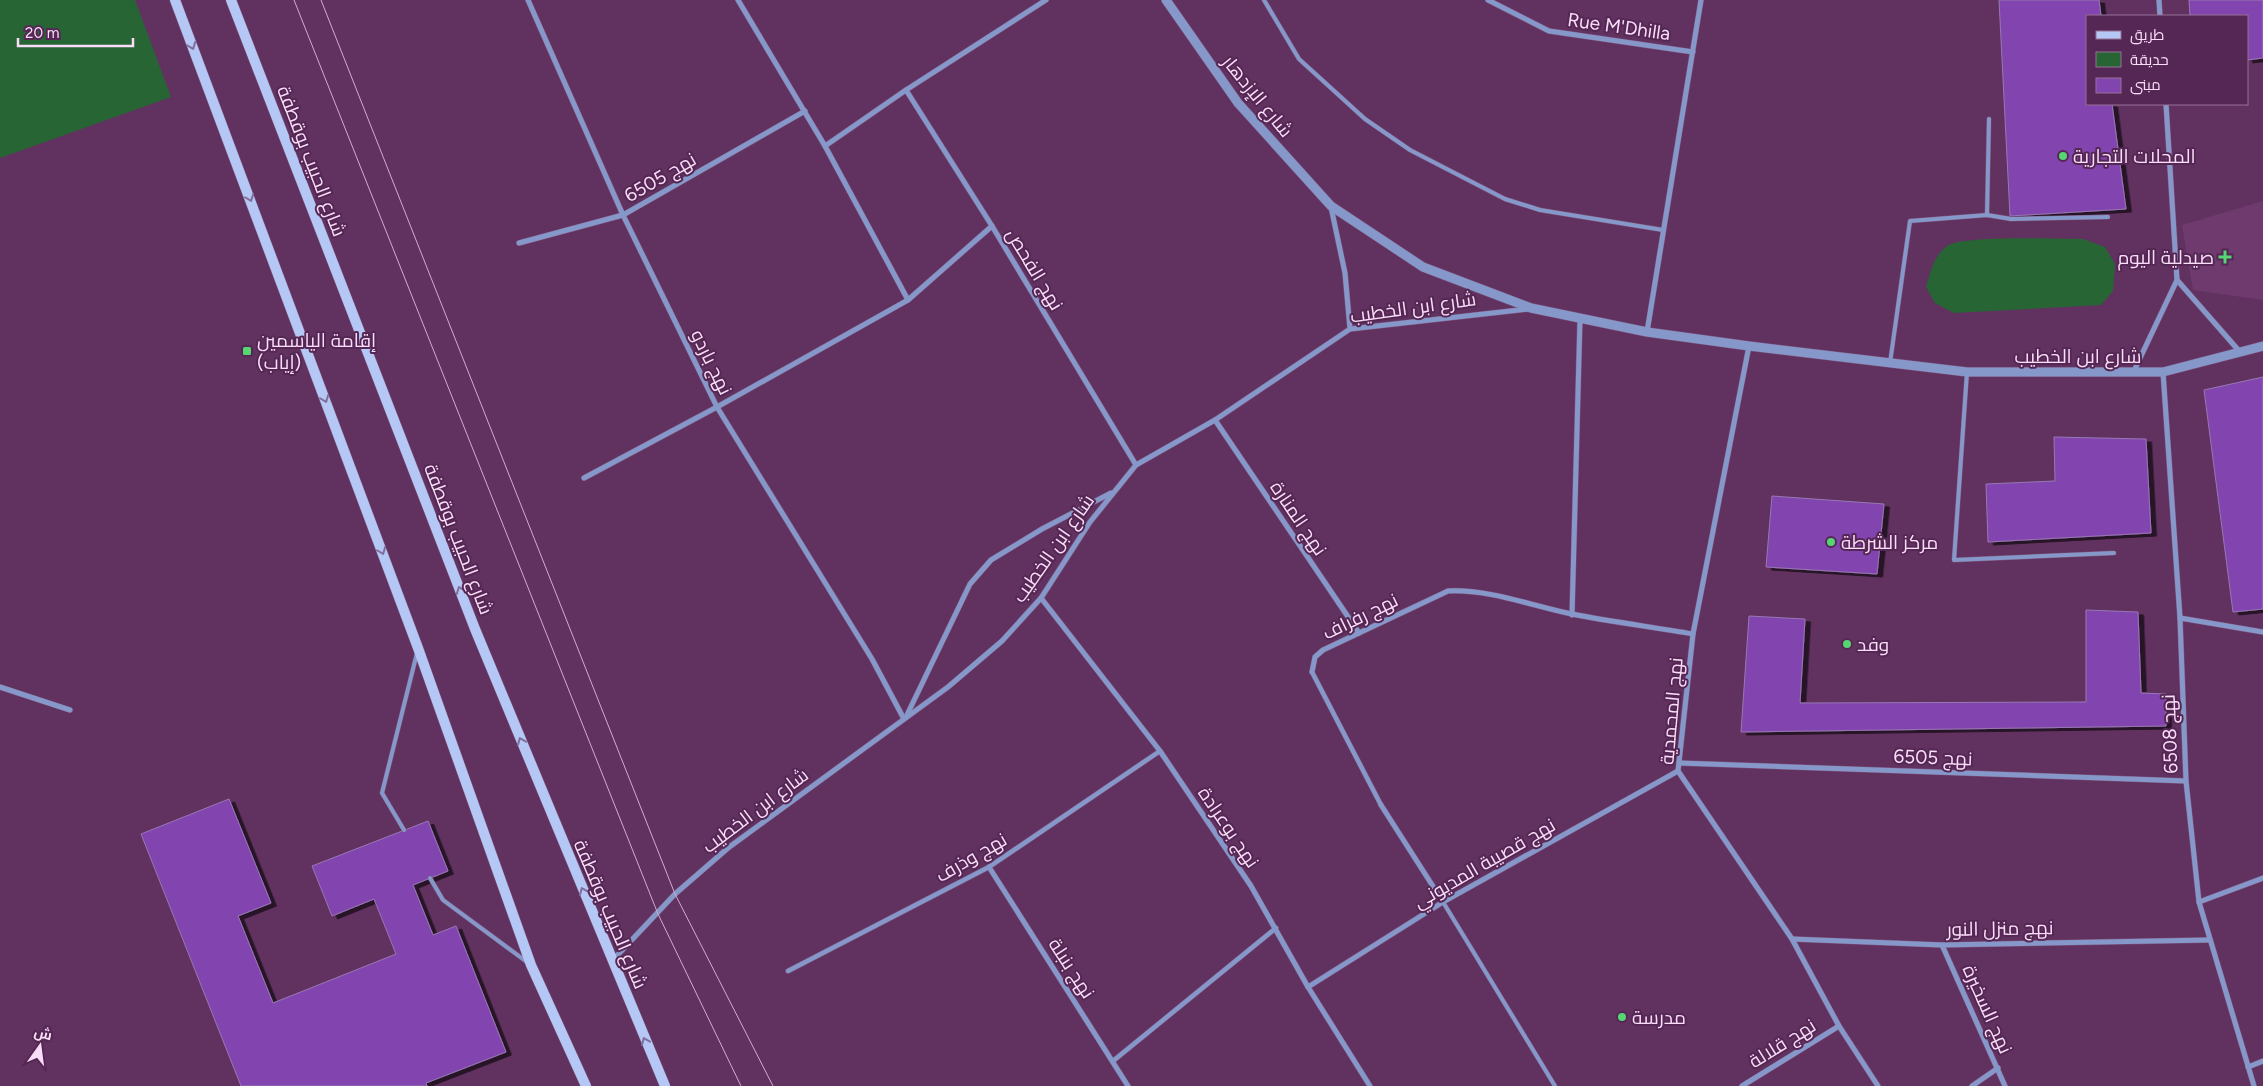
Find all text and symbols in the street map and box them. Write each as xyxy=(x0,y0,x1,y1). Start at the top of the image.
street label: Rue M'Dhilla xyxy=(1566,8,1672,45)
scale bar xyxy=(18,15,132,47)
legend xyxy=(2086,15,2248,105)
text: 20 m xyxy=(25,24,59,42)
text: طريق xyxy=(2130,26,2164,45)
one-way arrow xyxy=(187,41,197,49)
street label: شارع الإزدهار xyxy=(1215,50,1298,143)
text: حديقة xyxy=(2130,51,2169,69)
text: مبنى xyxy=(2130,76,2161,95)
street label: شارع الحبيب بوقطفة xyxy=(270,83,351,241)
place label: المحلات التجارية xyxy=(2073,145,2196,168)
street label: نهج 6505 xyxy=(620,148,701,209)
marker: المحلات التجارية xyxy=(2057,150,2069,162)
one-way arrow xyxy=(243,193,254,202)
street label: نهج الفحص xyxy=(999,224,1068,315)
place label: صيدلية اليوم xyxy=(2117,246,2214,271)
marker: صيدلية اليوم xyxy=(2218,250,2232,264)
street label: شارع ابن الخطيب xyxy=(1349,287,1478,330)
street label: نهج باردو xyxy=(684,326,737,399)
place label: إقامة الياسمين (إياب) xyxy=(257,329,376,374)
marker: إقامة الياسمين (إياب) xyxy=(241,345,253,357)
street label: شارع ابن الخطيب xyxy=(2015,345,2141,370)
one-way arrow xyxy=(319,394,329,403)
street label: شارع الحبيب بوقطفة xyxy=(417,461,498,619)
street label: نهج المنارة xyxy=(1264,477,1332,561)
street label: شارع ابن الخطيب xyxy=(1008,490,1101,608)
place label: مركز الشرطة xyxy=(1841,531,1938,554)
marker: مركز الشرطة xyxy=(1825,536,1837,548)
one-way arrow xyxy=(376,546,386,555)
one-way arrow xyxy=(456,586,466,595)
street label: نهج رفراف xyxy=(1319,588,1403,646)
place label: وفد xyxy=(1857,633,1889,656)
marker: وفد xyxy=(1841,638,1853,650)
street label: نهج المحمدية xyxy=(1655,656,1690,766)
street label: نهج 6508 xyxy=(2157,694,2184,774)
one-way arrow xyxy=(517,737,527,746)
street label: نهج 6505 xyxy=(1893,745,1973,772)
street label: شارع ابن الخطيب xyxy=(698,763,814,859)
street label: نهج بوعرادة xyxy=(1191,782,1264,873)
street label: نهج قصيبة المديوني xyxy=(1409,813,1561,916)
street label: نهج وذرف xyxy=(932,828,1012,889)
street label: شارع الحبيب بوقطفة xyxy=(567,836,652,993)
one-way arrow xyxy=(578,887,589,896)
street label: نهج منزل النور xyxy=(1945,916,2054,943)
street label: نهج بنبلة xyxy=(1042,934,1100,1004)
street label: نهج السخيرة xyxy=(1956,961,2017,1058)
place label: مدرسة xyxy=(1632,1006,1686,1029)
marker: مدرسة xyxy=(1616,1011,1628,1023)
street label: نهج قلالة xyxy=(1744,1014,1821,1075)
north arrow xyxy=(15,1021,65,1071)
text: ش xyxy=(32,1023,54,1044)
one-way arrow xyxy=(641,1037,652,1046)

